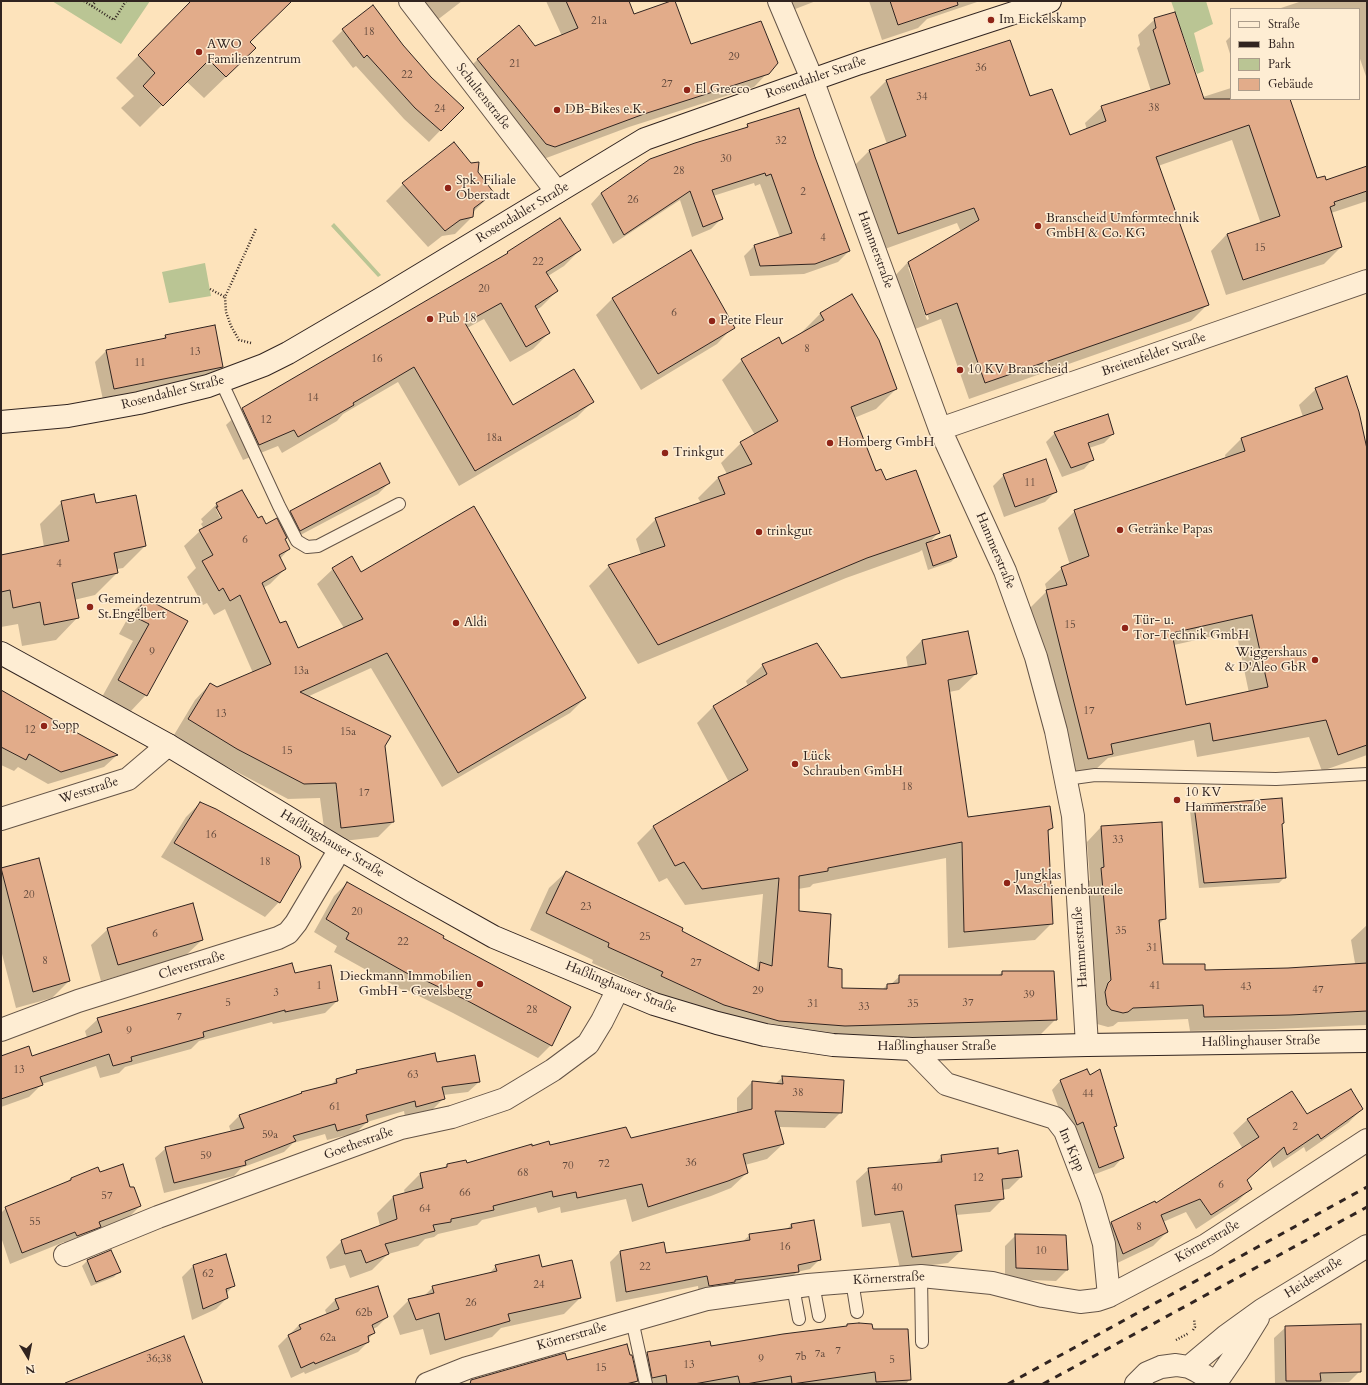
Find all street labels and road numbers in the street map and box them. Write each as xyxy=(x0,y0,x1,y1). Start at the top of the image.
street label: Rosendahler Straße xyxy=(764,53,868,103)
street label: Schultenstraße xyxy=(452,61,514,133)
street label: Rosendahler Straße xyxy=(474,179,572,247)
street label: Hammerstraße xyxy=(854,209,896,291)
street label: Breitenfelder Straße xyxy=(1100,330,1208,380)
street label: Rosendahler Straße xyxy=(120,373,226,413)
street label: Hammerstraße xyxy=(972,510,1018,592)
street label: Weststraße xyxy=(57,774,121,808)
street label: Haßlinghauser Straße xyxy=(277,807,387,881)
street label: Hammerstraße xyxy=(1070,906,1092,988)
street label: Cleverstraße xyxy=(157,948,227,984)
street label: Haßlinghauser Straße xyxy=(563,959,679,1017)
street label: Haßlinghauser Straße xyxy=(1201,1033,1321,1051)
street label: Haßlinghauser Straße xyxy=(878,1039,996,1055)
street label: Goethestraße xyxy=(322,1124,396,1164)
street label: Im Kipp xyxy=(1055,1126,1087,1174)
street label: Körnerstraße xyxy=(1173,1217,1243,1267)
street label: Heidestraße xyxy=(1282,1254,1346,1302)
street label: Körnerstraße xyxy=(853,1269,925,1289)
street label: Körnerstraße xyxy=(535,1320,609,1354)

